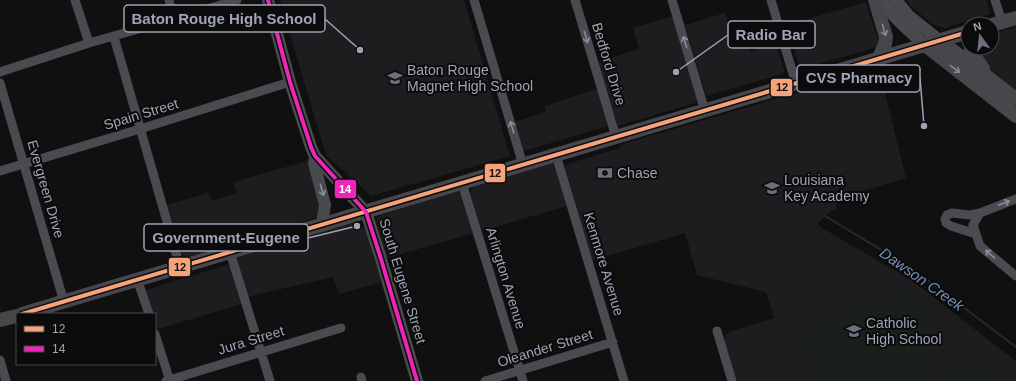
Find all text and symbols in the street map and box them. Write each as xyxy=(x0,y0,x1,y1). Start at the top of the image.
callout: Baton Rouge High School xyxy=(124,5,325,32)
text: Baton Rouge High School xyxy=(132,10,317,27)
north arrow xyxy=(960,16,1000,56)
text: N xyxy=(972,20,983,33)
street label: Bedford Drive xyxy=(589,21,629,107)
callout: Radio Bar xyxy=(728,21,815,48)
one-way arrow xyxy=(881,23,888,36)
text: Radio Bar xyxy=(736,26,807,43)
one-way arrow xyxy=(583,31,590,44)
one-way arrow xyxy=(681,36,688,49)
place label: Baton Rouge Magnet High School xyxy=(407,62,533,94)
callout: CVS Pharmacy xyxy=(797,65,920,92)
one-way arrow xyxy=(950,65,961,73)
school or university icon: Baton Rouge Magnet High School xyxy=(386,69,404,87)
text: CVS Pharmacy xyxy=(806,69,913,86)
line badge: 12 xyxy=(770,78,793,97)
text: 12 xyxy=(776,81,788,93)
street label: Spain Street xyxy=(102,95,180,133)
one-way arrow xyxy=(508,121,515,134)
street label: Evergreen Drive xyxy=(24,138,68,240)
line badge: 12 xyxy=(484,163,506,183)
bank icon: Chase xyxy=(596,164,614,182)
place label: Chase xyxy=(617,165,658,181)
text: 12 xyxy=(489,167,501,179)
place label: Louisiana Key Academy xyxy=(784,172,870,204)
line badge: 14 xyxy=(334,179,357,199)
school or university icon: Louisiana Key Academy xyxy=(763,179,781,197)
one-way arrow xyxy=(318,183,326,196)
text: 14 xyxy=(339,183,352,195)
one-way arrow xyxy=(998,199,1010,207)
street label: Kenmore Avenue xyxy=(581,210,627,318)
street label: South Eugene Street xyxy=(376,217,430,346)
callout: Government-Eugene xyxy=(144,224,308,251)
street label: Arlington Avenue xyxy=(483,225,529,331)
text: Government-Eugene xyxy=(152,229,300,246)
water label: Dawson Creek xyxy=(877,244,968,315)
one-way arrow xyxy=(985,249,995,258)
line badge: 12 xyxy=(168,257,191,277)
text: 12 xyxy=(174,261,186,273)
legend xyxy=(16,313,156,365)
place label: Catholic High School xyxy=(866,315,942,347)
text: 12 xyxy=(52,322,66,336)
street label: Jura Street xyxy=(216,322,286,358)
school or university icon: Catholic High School xyxy=(845,322,863,340)
street label: Oleander Street xyxy=(495,326,595,370)
text: 14 xyxy=(52,342,66,356)

